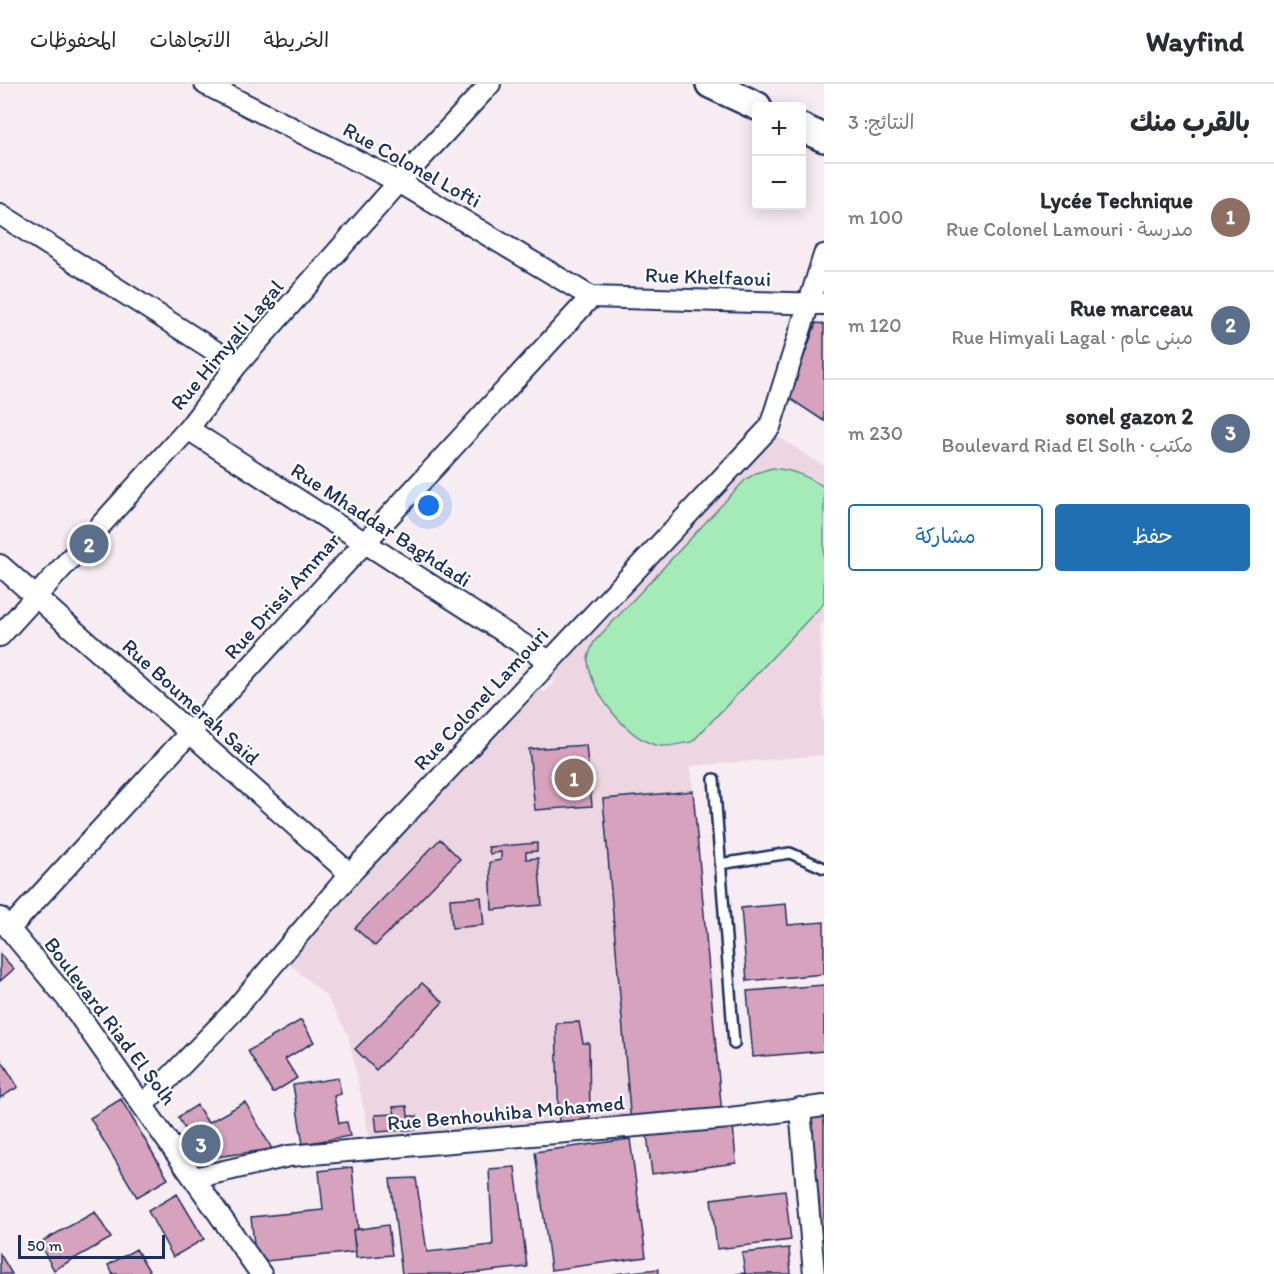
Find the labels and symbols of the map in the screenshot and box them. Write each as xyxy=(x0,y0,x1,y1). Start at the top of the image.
street label: Rue Colonel Lofti xyxy=(339,116,486,213)
street label: Rue Khelfaoui xyxy=(645,262,771,291)
street label: Rue Himyali Lagal xyxy=(165,274,288,415)
street label: Rue Mhaddar Baghdadi xyxy=(287,457,476,592)
your location xyxy=(414,491,443,520)
pin: 2 xyxy=(70,522,109,566)
street label: Rue Drissi Ammar xyxy=(218,527,345,664)
street label: Rue Colonel Lamouri xyxy=(408,622,553,775)
street label: Rue Boumerah Saïd xyxy=(117,633,266,770)
pin: 1 xyxy=(554,756,594,800)
street label: Boulevard Riad El Solh xyxy=(39,932,182,1110)
street label: Rue Benhouhiba Mohamed xyxy=(386,1090,626,1135)
pin: 3 xyxy=(182,1122,220,1166)
scale bar xyxy=(18,1232,165,1260)

